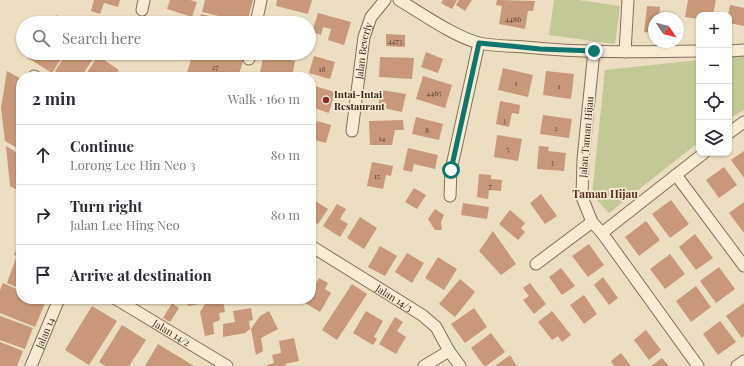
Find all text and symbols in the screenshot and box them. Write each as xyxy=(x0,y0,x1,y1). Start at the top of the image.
north arrow xyxy=(648,12,684,48)
map controls xyxy=(696,12,732,156)
button: + xyxy=(696,12,732,48)
house number: 4486 xyxy=(505,13,521,24)
search box xyxy=(16,16,316,60)
street label: Jalan Beverly xyxy=(352,20,376,81)
icon: search xyxy=(30,27,52,49)
text: Search here xyxy=(62,28,141,48)
house number: 4473 xyxy=(388,35,403,46)
route end xyxy=(585,42,603,60)
button: − xyxy=(696,48,732,84)
house number: 27 xyxy=(211,61,219,72)
house number: 18 xyxy=(318,63,326,74)
house number: 1 xyxy=(515,77,518,88)
house number: 1 xyxy=(558,80,561,91)
button: locate xyxy=(696,84,732,120)
text: 2 min xyxy=(32,87,76,109)
place label: Intai-Intai Restaurant xyxy=(334,87,385,113)
house number: 4465 xyxy=(426,87,442,98)
text: Walk · 160 m xyxy=(228,90,300,107)
marker: Intai-Intai Restaurant xyxy=(321,95,331,105)
street label: Jalan Taman Hijau xyxy=(575,96,597,179)
house number: 3 xyxy=(502,114,506,125)
button: layers xyxy=(696,120,732,156)
house number: 2 xyxy=(554,122,558,133)
house number: 8 xyxy=(425,124,429,135)
house number: 14 xyxy=(379,132,385,143)
text: Continue xyxy=(70,136,134,156)
house number: 5 xyxy=(506,143,510,154)
icon: ahead xyxy=(32,144,54,166)
text: 80 m xyxy=(271,146,300,163)
text: Lorong Lee Hin Neo 3 xyxy=(70,156,196,173)
house number: 3 xyxy=(550,156,554,167)
route start xyxy=(442,161,460,179)
house number: 15 xyxy=(374,170,380,181)
house number: 7 xyxy=(488,180,492,191)
district label: Taman Hijau xyxy=(572,186,638,201)
text: Turn right xyxy=(70,196,143,216)
icon: right xyxy=(32,204,54,226)
text: 80 m xyxy=(271,206,300,223)
text: Jalan Lee Hing Neo xyxy=(70,216,180,233)
icon: arrive xyxy=(32,264,54,286)
text: Arrive at destination xyxy=(70,265,212,285)
street label: Jalan 14/3 xyxy=(372,280,416,315)
street label: Jalan 14 xyxy=(32,315,58,352)
street label: Jalan 14/2 xyxy=(149,315,193,349)

